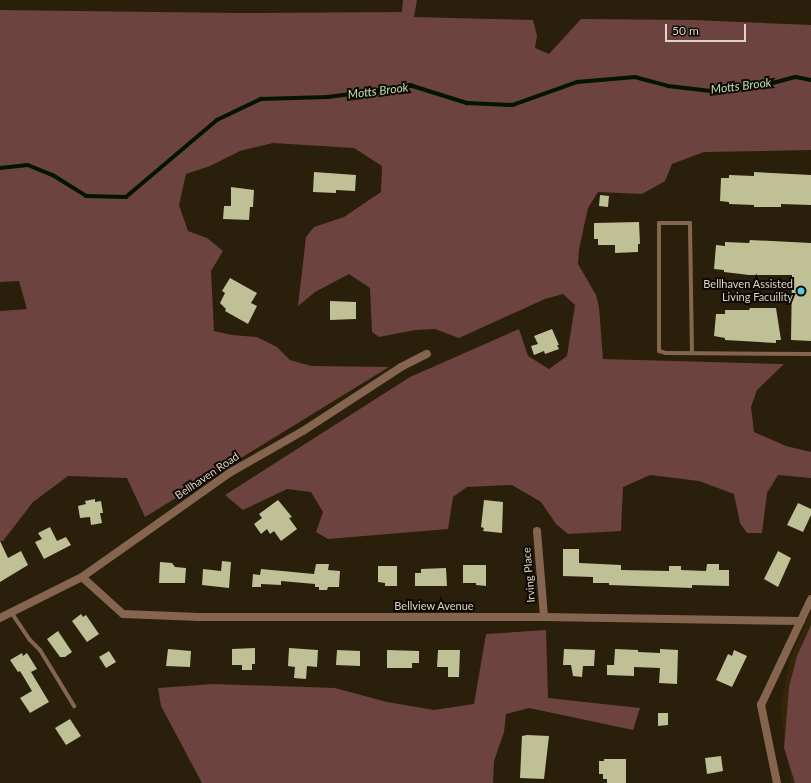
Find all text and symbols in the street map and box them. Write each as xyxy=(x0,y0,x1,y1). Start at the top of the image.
scale bar xyxy=(667,16,748,42)
text: 50 m xyxy=(672,23,699,38)
water label: Motts Brook xyxy=(710,75,772,97)
water label: Motts Brook xyxy=(347,80,409,102)
place label: Bellhaven Assisted Living Facuility xyxy=(703,278,793,304)
marker: Bellhaven Assisted Living Facuility xyxy=(796,286,806,296)
street label: Bellhaven Road xyxy=(173,450,241,502)
street label: Irving Place xyxy=(520,547,538,603)
street label: Bellview Avenue xyxy=(394,599,474,613)

